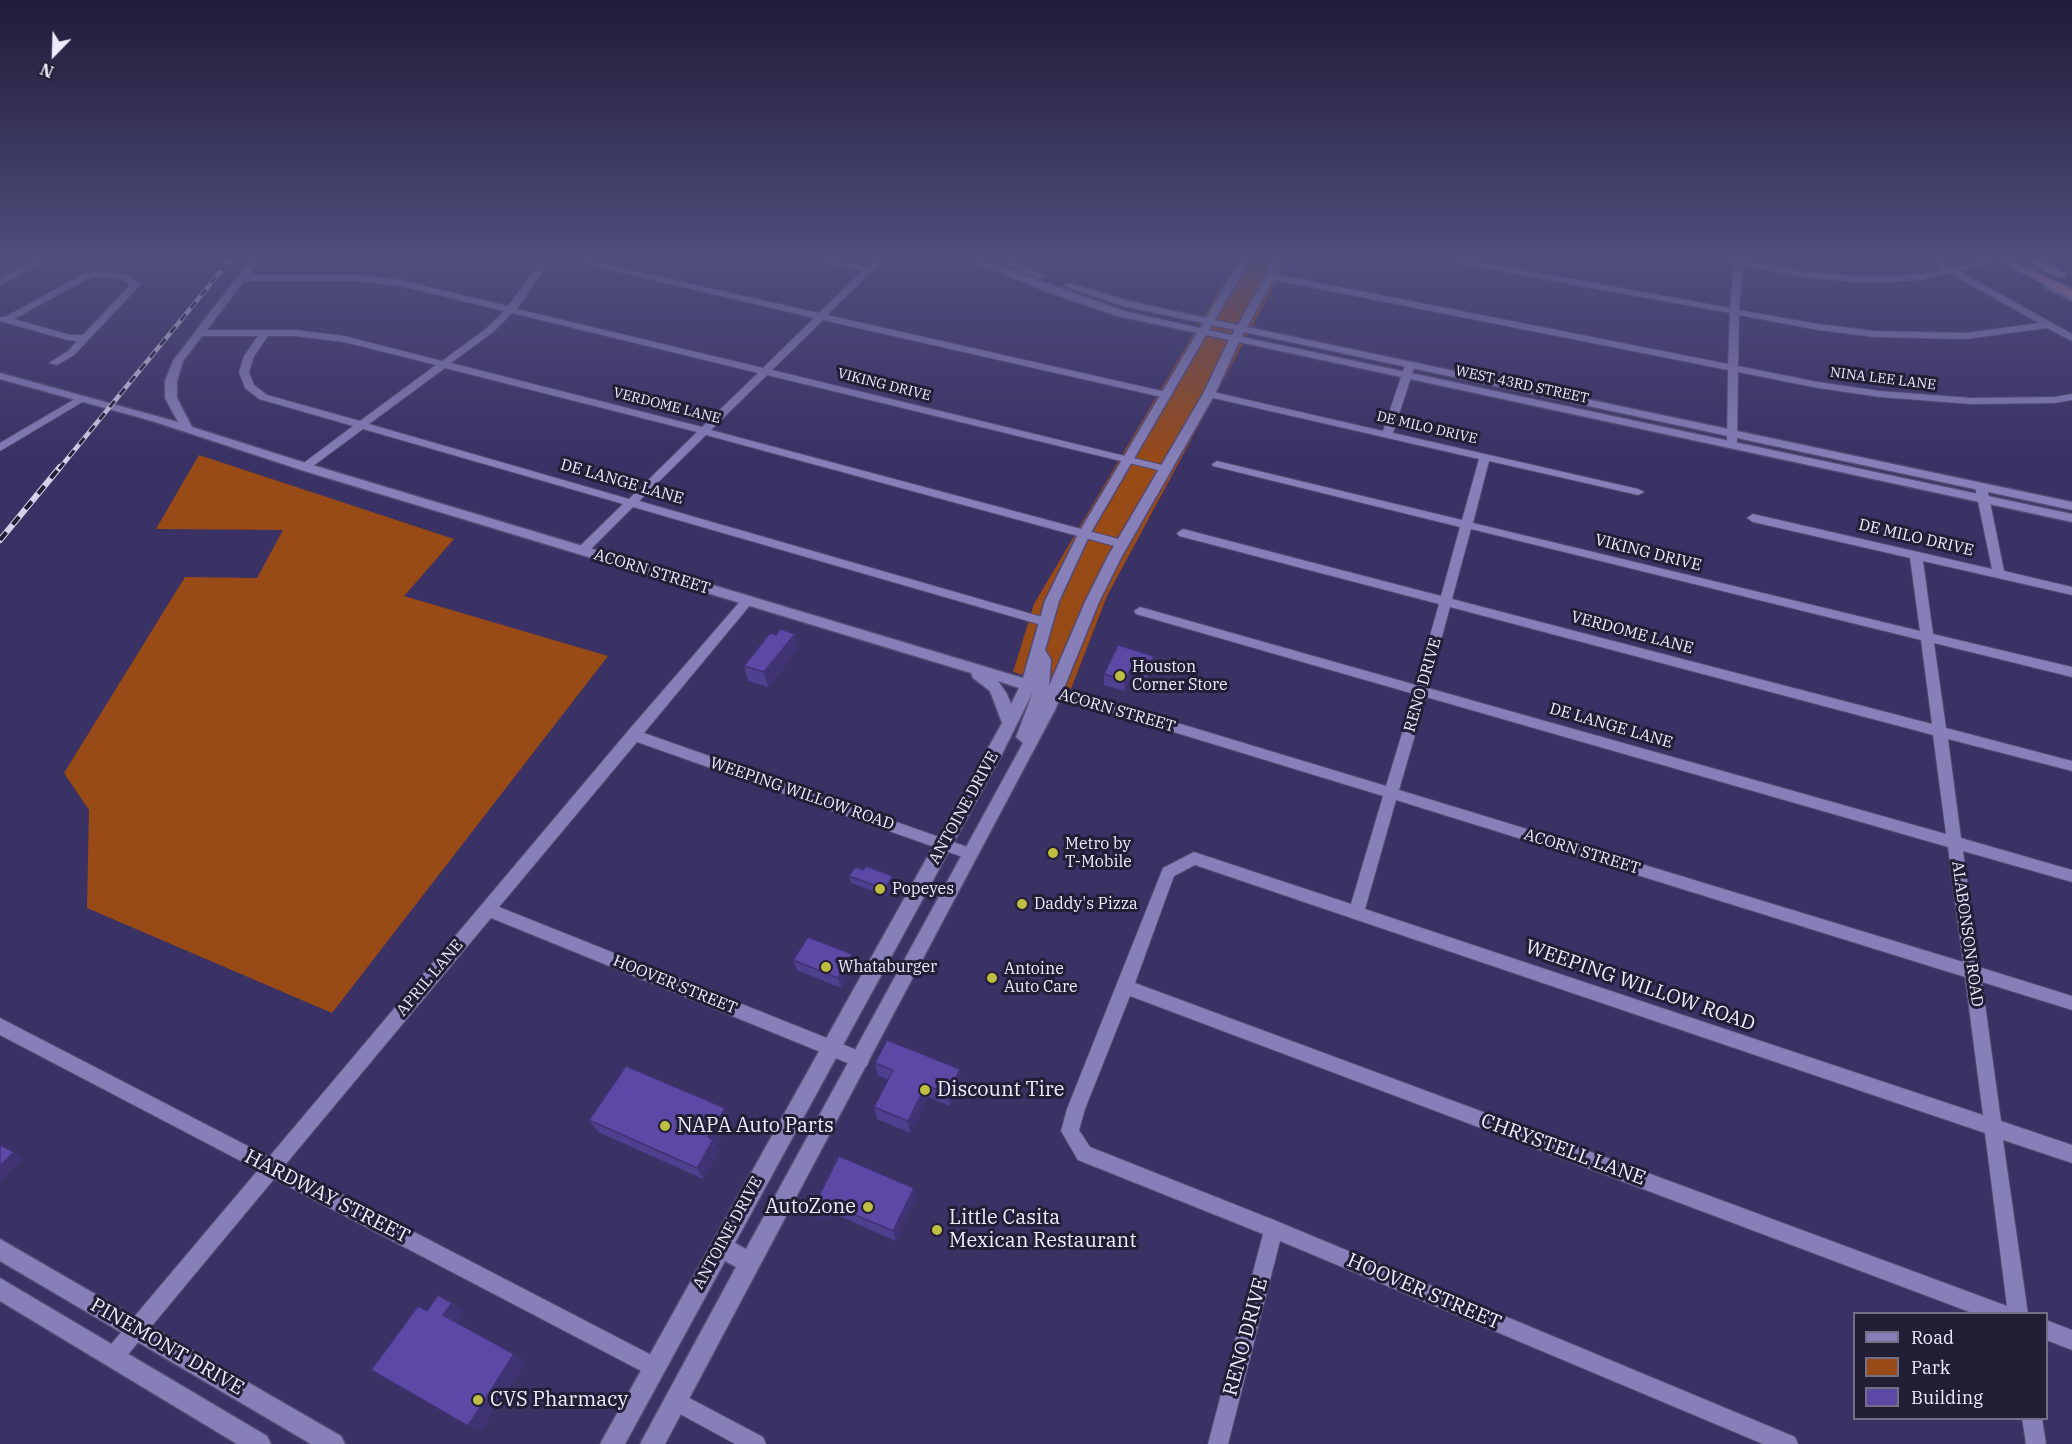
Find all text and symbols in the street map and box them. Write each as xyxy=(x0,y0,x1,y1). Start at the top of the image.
north arrow xyxy=(24,24,84,84)
text: N xyxy=(37,59,57,82)
street label: WEST 43RD STREET xyxy=(1454,363,1590,407)
street label: NINA LEE LANE xyxy=(1829,364,1937,394)
street label: VIKING DRIVE xyxy=(836,365,932,405)
street label: VERDOME LANE xyxy=(612,385,722,427)
street label: DE MILO DRIVE xyxy=(1375,408,1479,448)
street label: DE LANGE LANE xyxy=(558,455,686,509)
street label: DE MILO DRIVE xyxy=(1857,515,1975,561)
street label: VIKING DRIVE xyxy=(1593,530,1703,576)
street label: ACORN STREET xyxy=(592,545,712,599)
street label: VERDOME LANE xyxy=(1569,607,1695,659)
street label: RENO DRIVE xyxy=(1400,636,1446,734)
place label: Houston Corner Store xyxy=(1132,657,1228,695)
marker: Houston Corner Store xyxy=(1113,669,1127,683)
street label: ACORN STREET xyxy=(1056,685,1178,737)
street label: DE LANGE LANE xyxy=(1547,699,1675,753)
street label: ANTOINE DRIVE xyxy=(925,748,1003,868)
street label: WEEPING WILLOW ROAD xyxy=(707,753,897,835)
street label: ACORN STREET xyxy=(1522,825,1642,879)
place label: Metro by T-Mobile xyxy=(1065,834,1132,872)
marker: Metro by T-Mobile xyxy=(1046,846,1060,860)
street label: ALABONSON ROAD xyxy=(1947,860,1987,1008)
place label: Popeyes xyxy=(892,879,954,899)
marker: Popeyes xyxy=(873,882,887,896)
place label: Daddy's Pizza xyxy=(1034,894,1138,914)
marker: Daddy's Pizza xyxy=(1015,897,1029,911)
street label: WEEPING WILLOW ROAD xyxy=(1522,935,1758,1037)
street label: APRIL LANE xyxy=(392,936,468,1020)
street label: HOOVER STREET xyxy=(610,951,740,1019)
place label: Whataburger xyxy=(838,957,937,977)
place label: Antoine Auto Care xyxy=(1004,959,1078,997)
marker: Whataburger xyxy=(819,960,833,974)
marker: Antoine Auto Care xyxy=(985,971,999,985)
place label: Discount Tire xyxy=(937,1078,1064,1102)
marker: Discount Tire xyxy=(918,1083,932,1097)
street label: CHRYSTELL LANE xyxy=(1477,1109,1649,1191)
place label: NAPA Auto Parts xyxy=(677,1114,834,1138)
marker: NAPA Auto Parts xyxy=(658,1119,672,1133)
street label: HARDWAY STREET xyxy=(240,1145,414,1249)
street label: ANTOINE DRIVE xyxy=(689,1173,767,1293)
place label: AutoZone xyxy=(765,1195,856,1219)
marker: AutoZone xyxy=(861,1200,875,1214)
place label: Little Casita Mexican Restaurant xyxy=(949,1206,1136,1253)
marker: Little Casita Mexican Restaurant xyxy=(930,1223,944,1237)
street label: HOOVER STREET xyxy=(1343,1249,1505,1335)
street label: RENO DRIVE xyxy=(1219,1275,1273,1399)
street label: PINEMONT DRIVE xyxy=(86,1293,248,1401)
legend xyxy=(1853,1312,2048,1420)
text: Road xyxy=(1911,1326,1954,1349)
text: Park xyxy=(1911,1356,1950,1379)
text: Building xyxy=(1911,1386,1983,1409)
place label: CVS Pharmacy xyxy=(490,1388,628,1412)
marker: CVS Pharmacy xyxy=(471,1393,485,1407)

